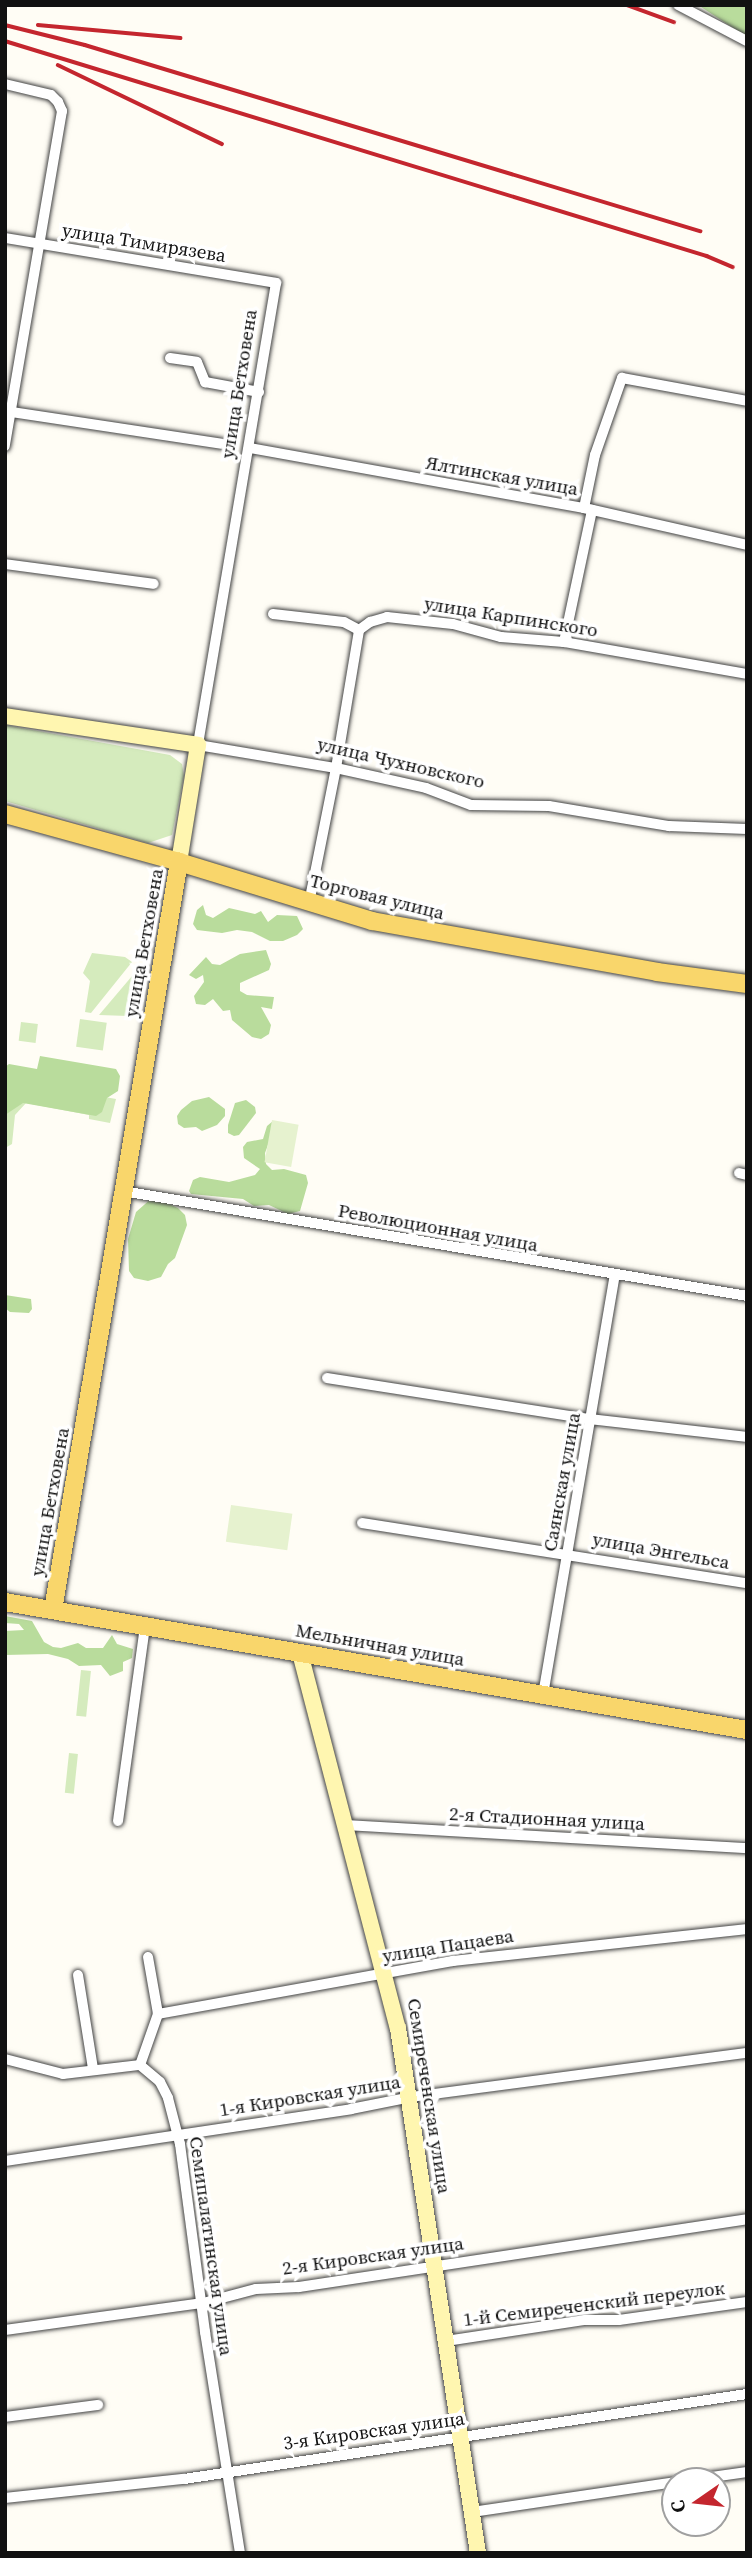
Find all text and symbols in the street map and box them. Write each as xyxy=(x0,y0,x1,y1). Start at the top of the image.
street label: улица Тимирязева xyxy=(60,219,228,267)
street label: улица Бетховена xyxy=(216,308,262,460)
street label: Ялтинская улица xyxy=(424,451,580,501)
street label: улица Карпинского xyxy=(423,592,599,642)
street label: улица Чухновского xyxy=(315,733,487,793)
street label: улица Бетховена xyxy=(120,867,168,1019)
street label: Торговая улица xyxy=(307,869,447,925)
street label: Революционная улица xyxy=(336,1199,540,1257)
street label: Саянская улица xyxy=(539,1411,585,1553)
street label: улица Бетховена xyxy=(26,1426,74,1578)
street label: улица Энгельса xyxy=(591,1528,731,1574)
street label: Мельничная улица xyxy=(294,1619,466,1671)
street label: 2-я Стадионная улица xyxy=(449,1802,645,1836)
street label: улица Пацаева xyxy=(381,1924,515,1968)
street label: Семиреченская улица xyxy=(402,1997,456,2195)
street label: 1-я Кировская улица xyxy=(218,2070,402,2122)
street label: Семипалатинская улица xyxy=(184,2135,238,2357)
street label: 2-я Кировская улица xyxy=(281,2232,465,2280)
street label: 1-й Семиреченский переулок xyxy=(462,2277,726,2331)
street label: 3-я Кировская улица xyxy=(282,2407,466,2455)
north arrow xyxy=(661,2467,731,2537)
text: С xyxy=(664,2498,692,2515)

